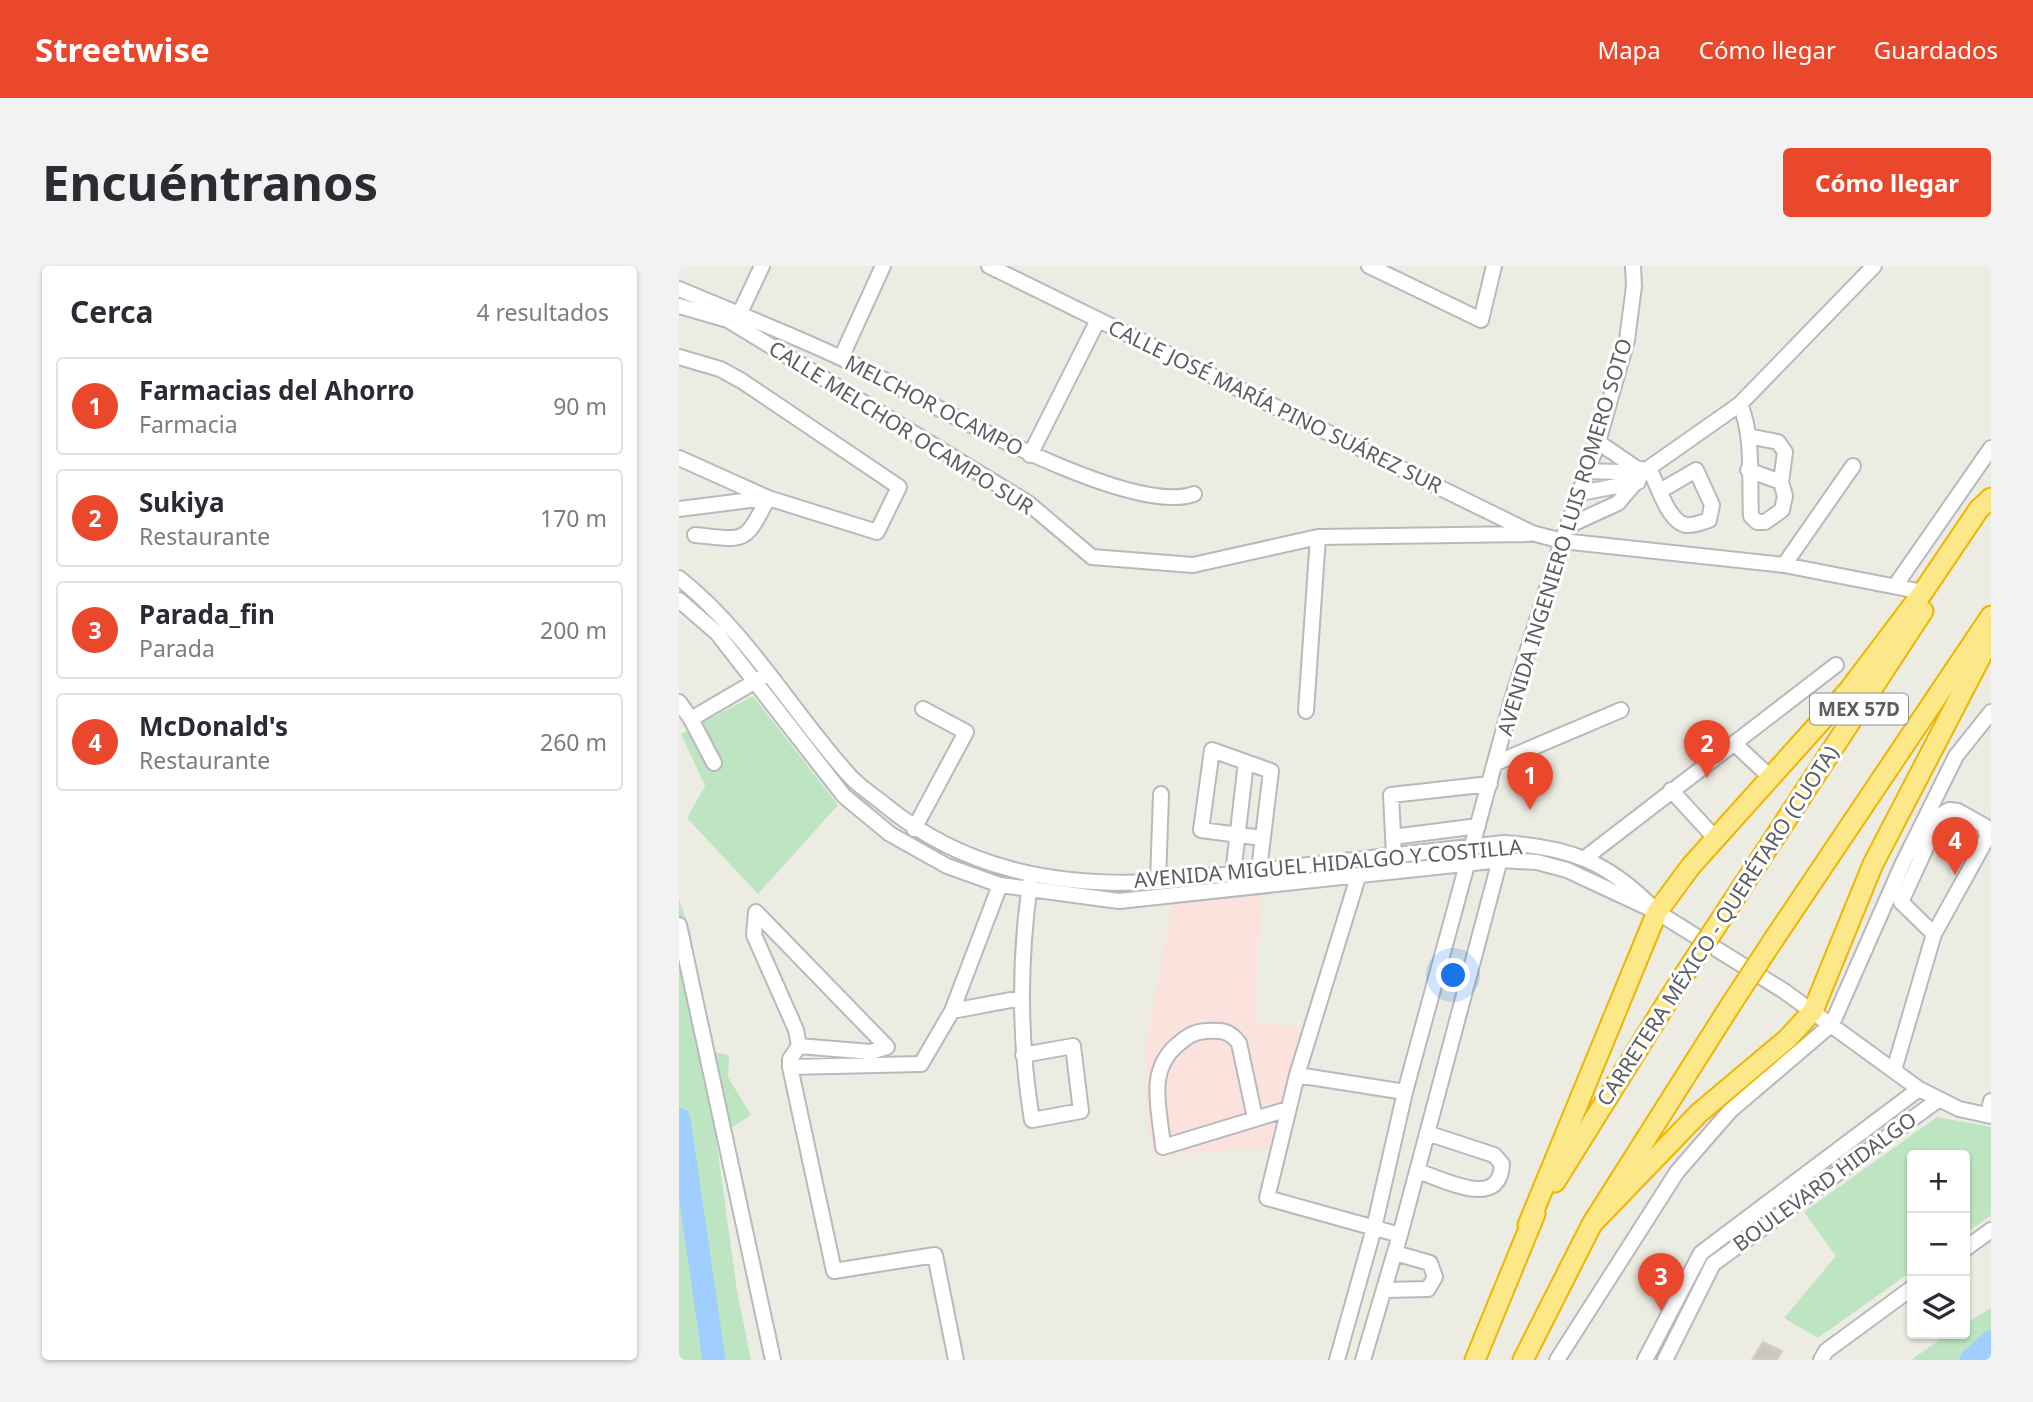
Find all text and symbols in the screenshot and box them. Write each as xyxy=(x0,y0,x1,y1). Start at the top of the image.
text: Streetwise xyxy=(35,27,210,72)
text: Mapa xyxy=(1597,33,1661,66)
text: Cómo llegar xyxy=(1699,33,1836,66)
text: Guardados xyxy=(1874,33,1998,66)
button: Cómo llegar xyxy=(1783,148,1991,217)
text: Encuéntranos xyxy=(42,149,378,215)
text: Cerca xyxy=(70,291,153,332)
text: 4 resultados xyxy=(476,296,609,328)
street label: CALLE JOSÉ MARÍA PINO SUÁREZ SUR xyxy=(1104,313,1447,499)
street label: CALLE MELCHOR OCAMPO SUR xyxy=(764,334,1039,521)
street label: AVENIDA INGENIERO LUIS ROMERO SOTO xyxy=(1490,335,1638,739)
street label: MELCHOR OCAMPO xyxy=(841,348,1028,462)
text: Farmacias del Ahorro xyxy=(139,372,415,408)
text: 1 xyxy=(88,390,102,422)
text: 90 m xyxy=(553,390,607,422)
text: Farmacia xyxy=(139,408,238,440)
text: Sukiya xyxy=(139,484,225,520)
text: 2 xyxy=(88,502,102,534)
text: 170 m xyxy=(540,502,607,534)
text: Restaurante xyxy=(139,520,270,552)
text: Parada_fin xyxy=(139,596,275,632)
text: 3 xyxy=(88,614,102,646)
text: 200 m xyxy=(540,614,607,646)
text: Parada xyxy=(139,632,215,664)
road number: MEX 57D xyxy=(1810,694,1908,724)
text: McDonald's xyxy=(139,708,288,744)
pin: 2 xyxy=(1684,720,1730,778)
text: 4 xyxy=(88,726,102,758)
text: 260 m xyxy=(540,726,607,758)
street label: CARRETERA MÉXICO - QUERÉTARO (CUOTA) xyxy=(1590,740,1844,1111)
text: Restaurante xyxy=(139,744,270,776)
pin: 1 xyxy=(1507,752,1553,810)
pin: 4 xyxy=(1932,817,1978,875)
street label: AVENIDA MIGUEL HIDALGO Y COSTILLA xyxy=(1133,832,1524,894)
your location xyxy=(1436,958,1470,992)
street label: BOULEVARD HIDALGO xyxy=(1727,1105,1922,1257)
map controls xyxy=(1907,1150,1970,1339)
button: + xyxy=(1907,1150,1970,1213)
button: − xyxy=(1907,1213,1970,1276)
pin: 3 xyxy=(1638,1253,1684,1311)
button: layers xyxy=(1907,1276,1970,1339)

